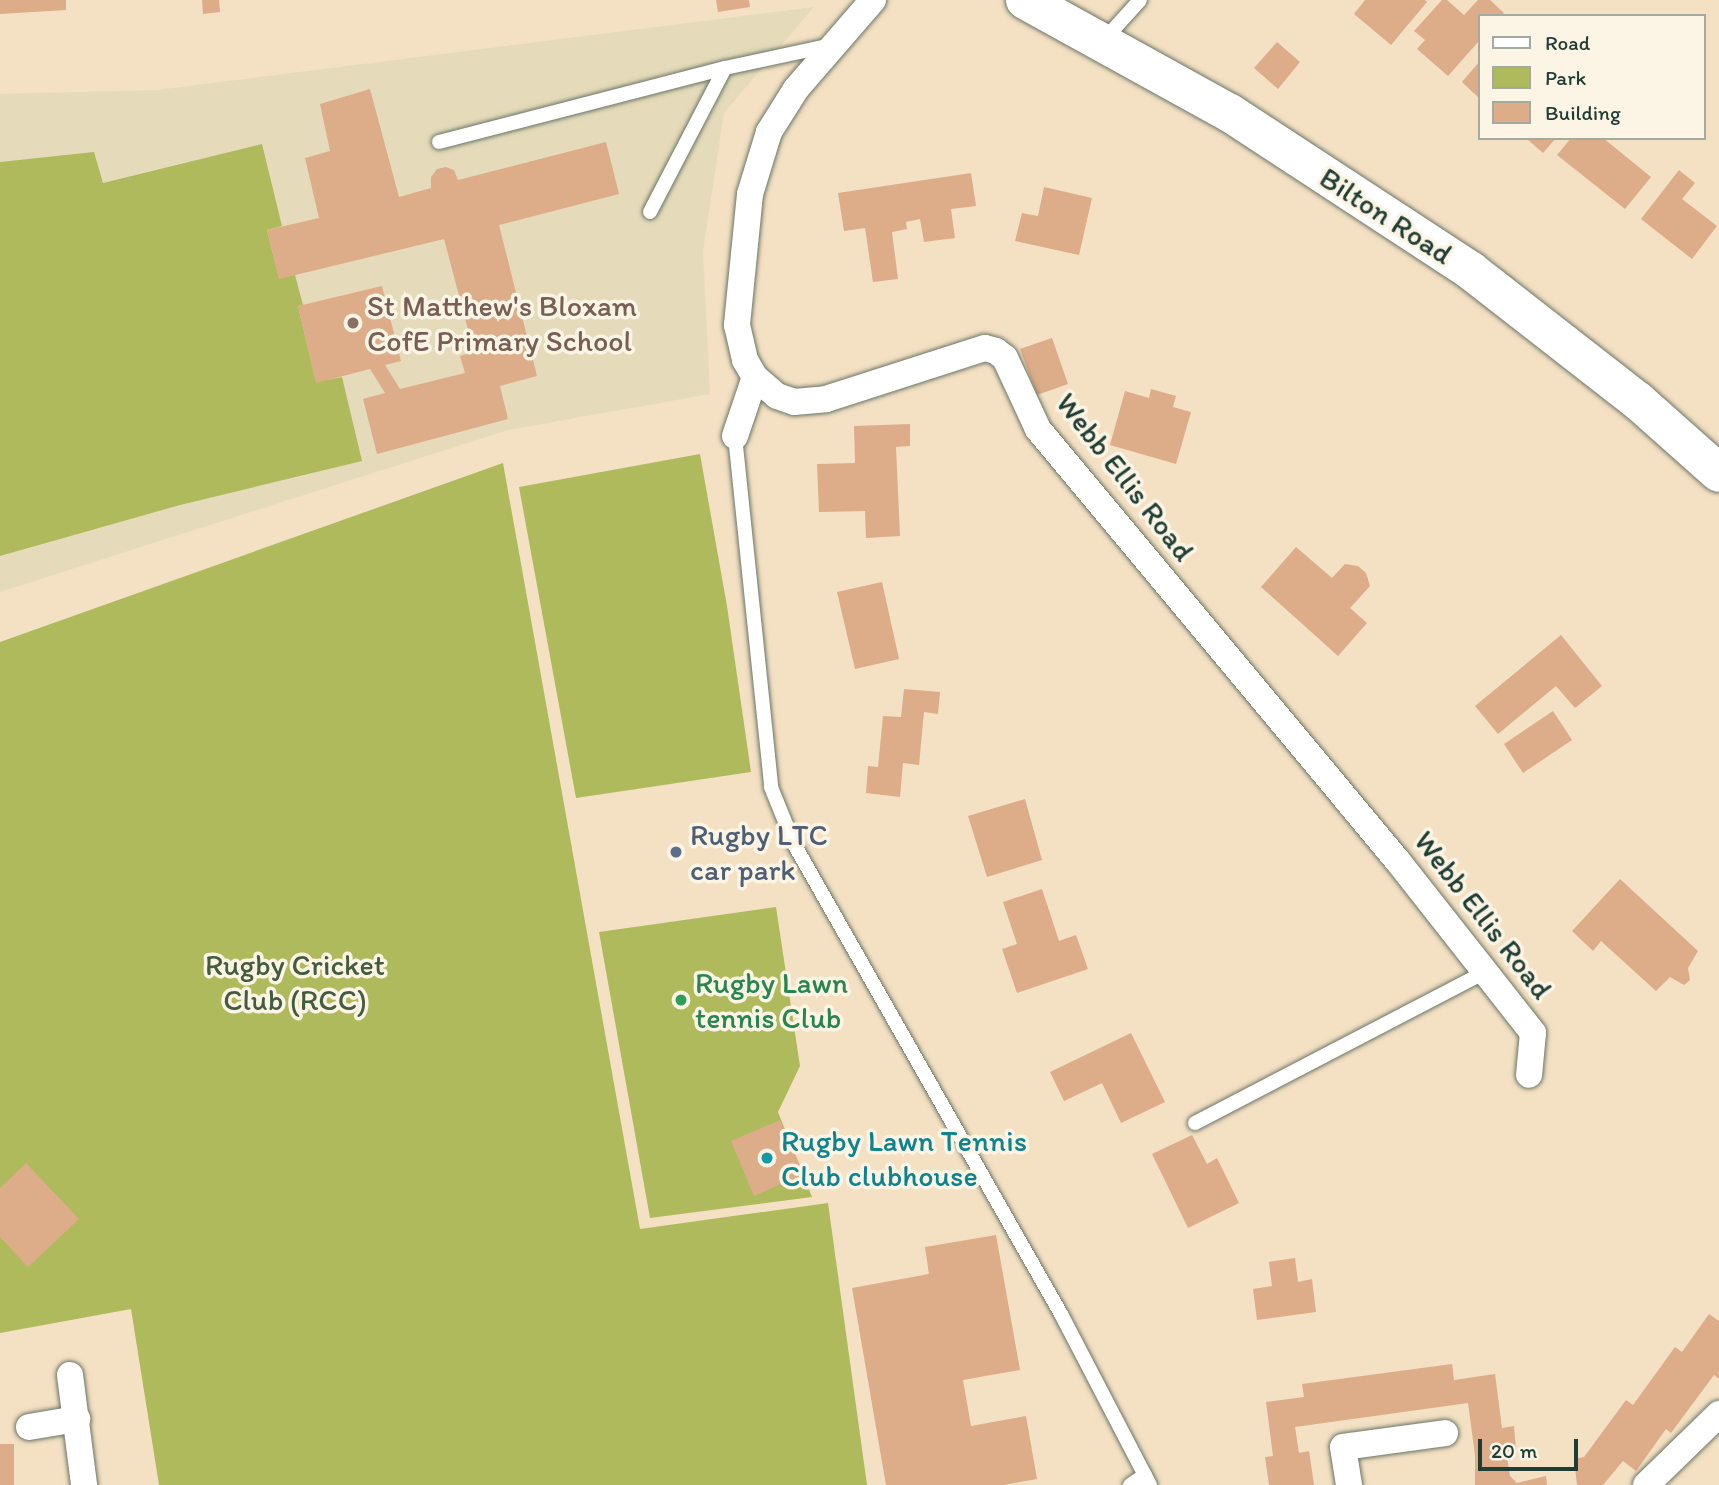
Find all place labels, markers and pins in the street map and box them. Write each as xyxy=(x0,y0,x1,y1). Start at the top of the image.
place label: St Matthew's Bloxam CofE Primary School xyxy=(367,288,637,358)
marker: St Matthew's Bloxam CofE Primary School xyxy=(345,315,361,331)
place label: Rugby LTC car park xyxy=(690,817,828,888)
marker: Rugby LTC car park xyxy=(668,844,684,860)
place label: Rugby Lawn tennis Club xyxy=(695,965,849,1036)
marker: Rugby Lawn tennis Club xyxy=(673,992,689,1008)
place label: Rugby Lawn Tennis Club clubhouse xyxy=(781,1123,1024,1194)
marker: Rugby Lawn Tennis Club clubhouse xyxy=(759,1150,775,1166)

